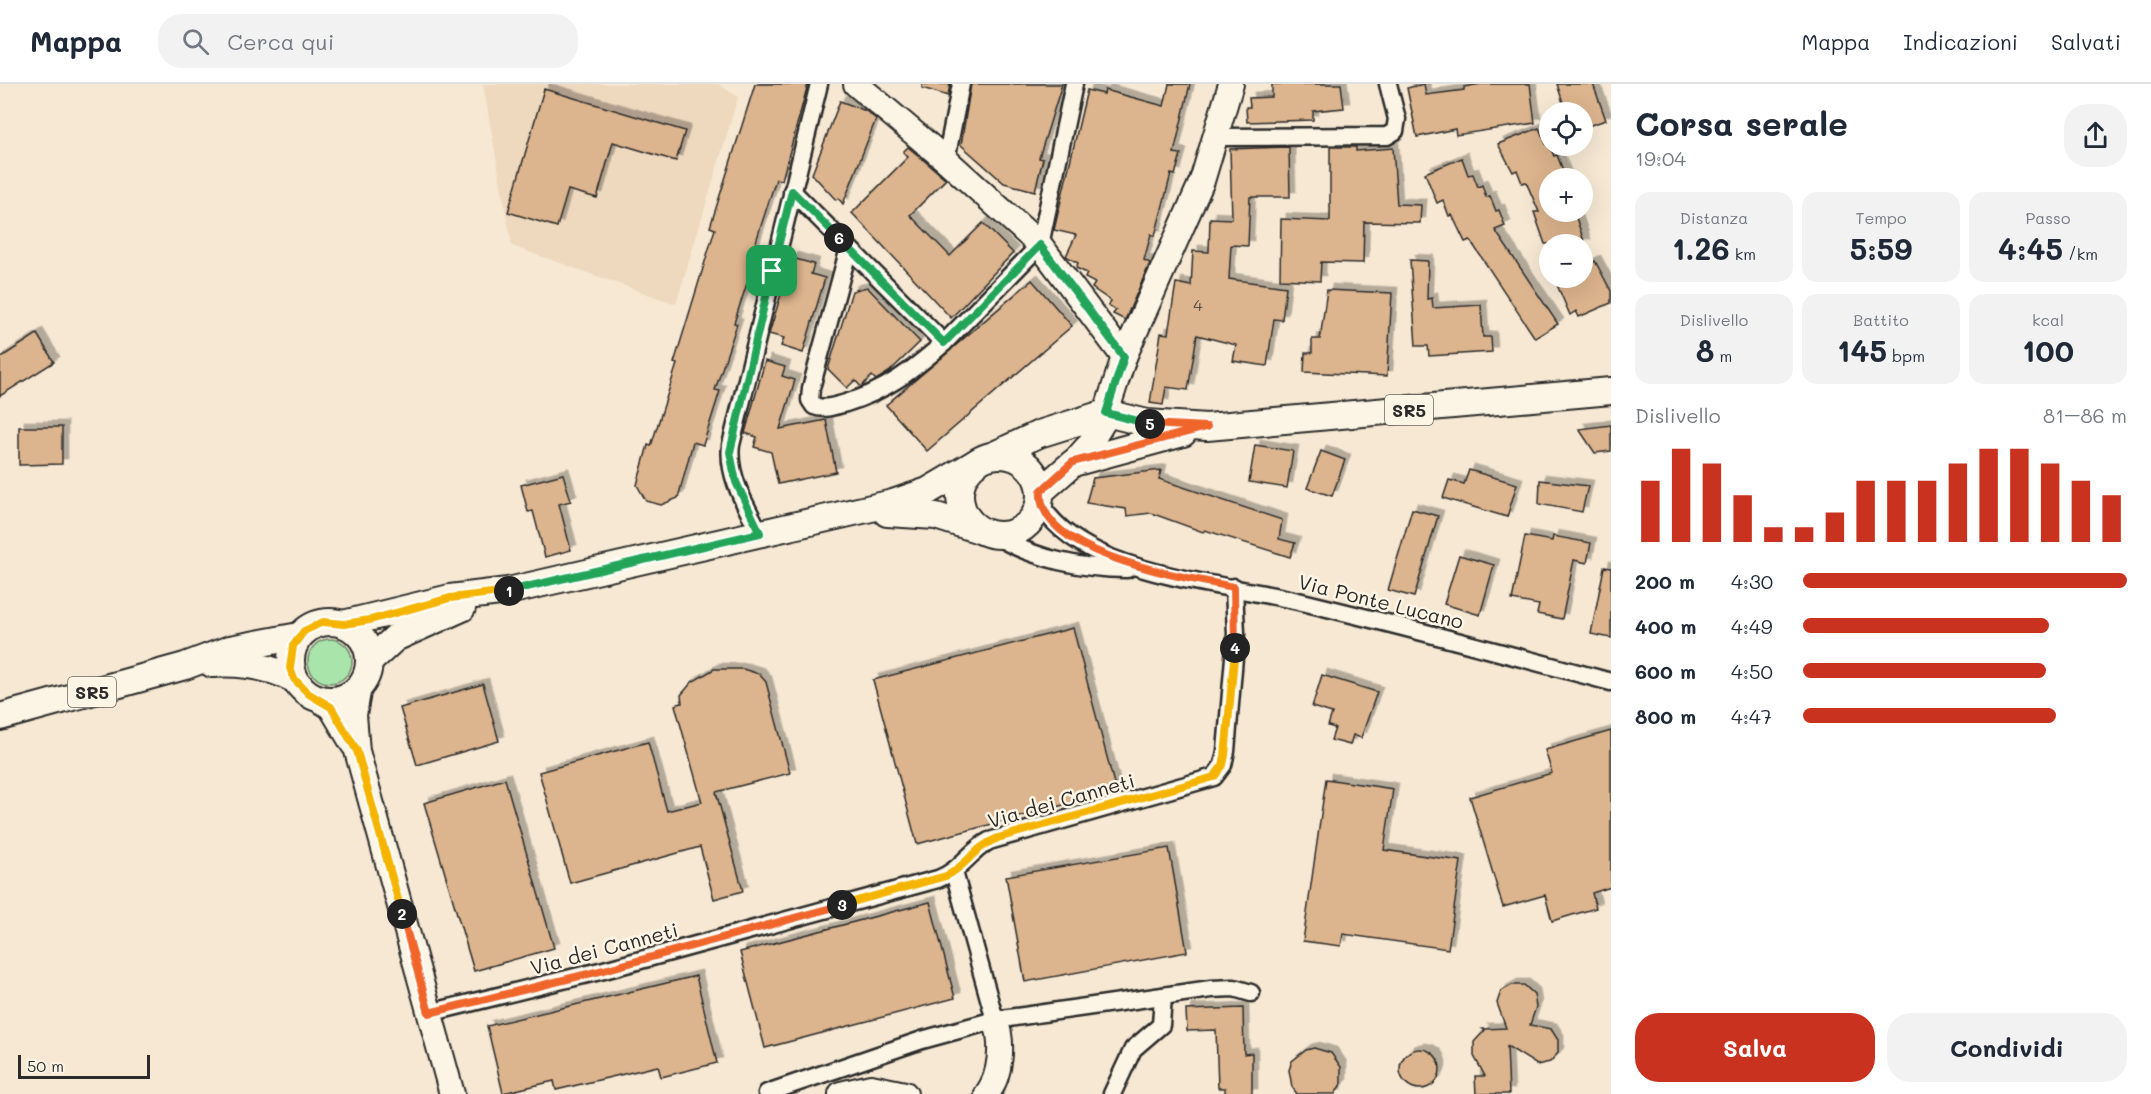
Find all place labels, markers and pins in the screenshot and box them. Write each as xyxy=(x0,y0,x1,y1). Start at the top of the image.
pin: 6 xyxy=(824,223,854,253)
pin xyxy=(746,245,797,296)
pin: 5 xyxy=(1135,409,1165,439)
pin: 1 xyxy=(494,576,524,606)
pin: 4 xyxy=(1220,633,1250,663)
pin: 3 xyxy=(827,890,857,920)
pin: 2 xyxy=(387,899,417,929)

